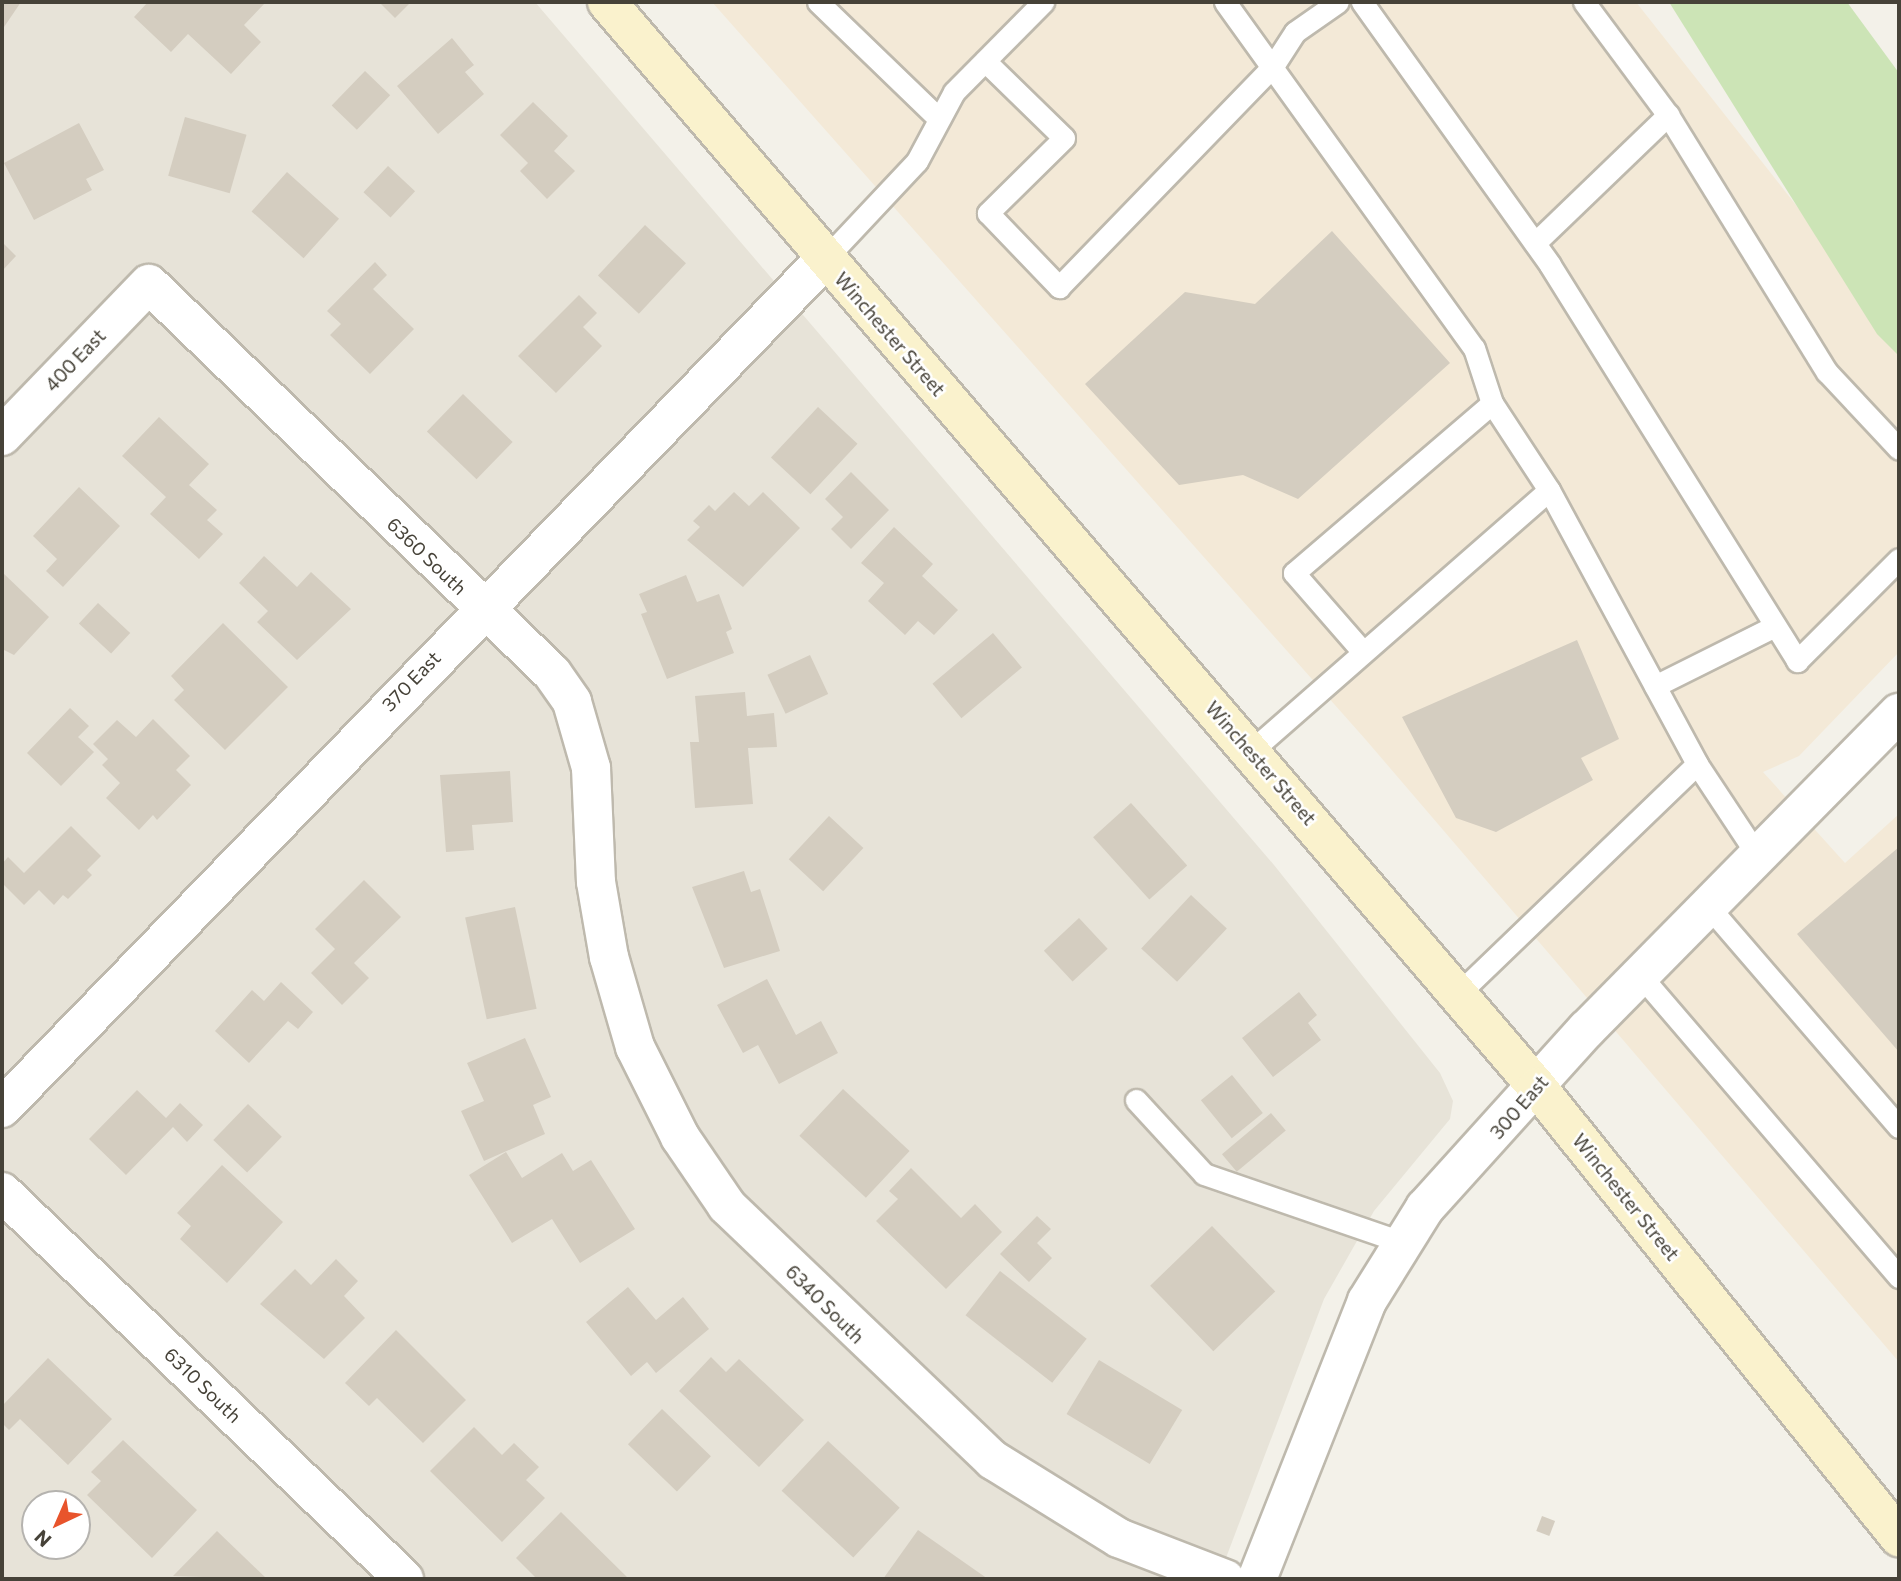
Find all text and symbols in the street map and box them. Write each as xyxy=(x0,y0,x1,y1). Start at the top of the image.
street label: Winchester Street xyxy=(830,267,950,401)
street label: 400 East xyxy=(40,324,110,396)
street label: 6360 South xyxy=(383,512,471,600)
street label: 370 East xyxy=(377,646,445,716)
street label: Winchester Street xyxy=(1201,696,1321,830)
street label: 300 East xyxy=(1485,1071,1553,1143)
street label: Winchester Street xyxy=(1568,1129,1684,1265)
street label: 6340 South xyxy=(781,1260,869,1348)
street label: 6310 South xyxy=(160,1343,246,1427)
north arrow xyxy=(21,1490,91,1560)
text: N xyxy=(29,1526,56,1552)

